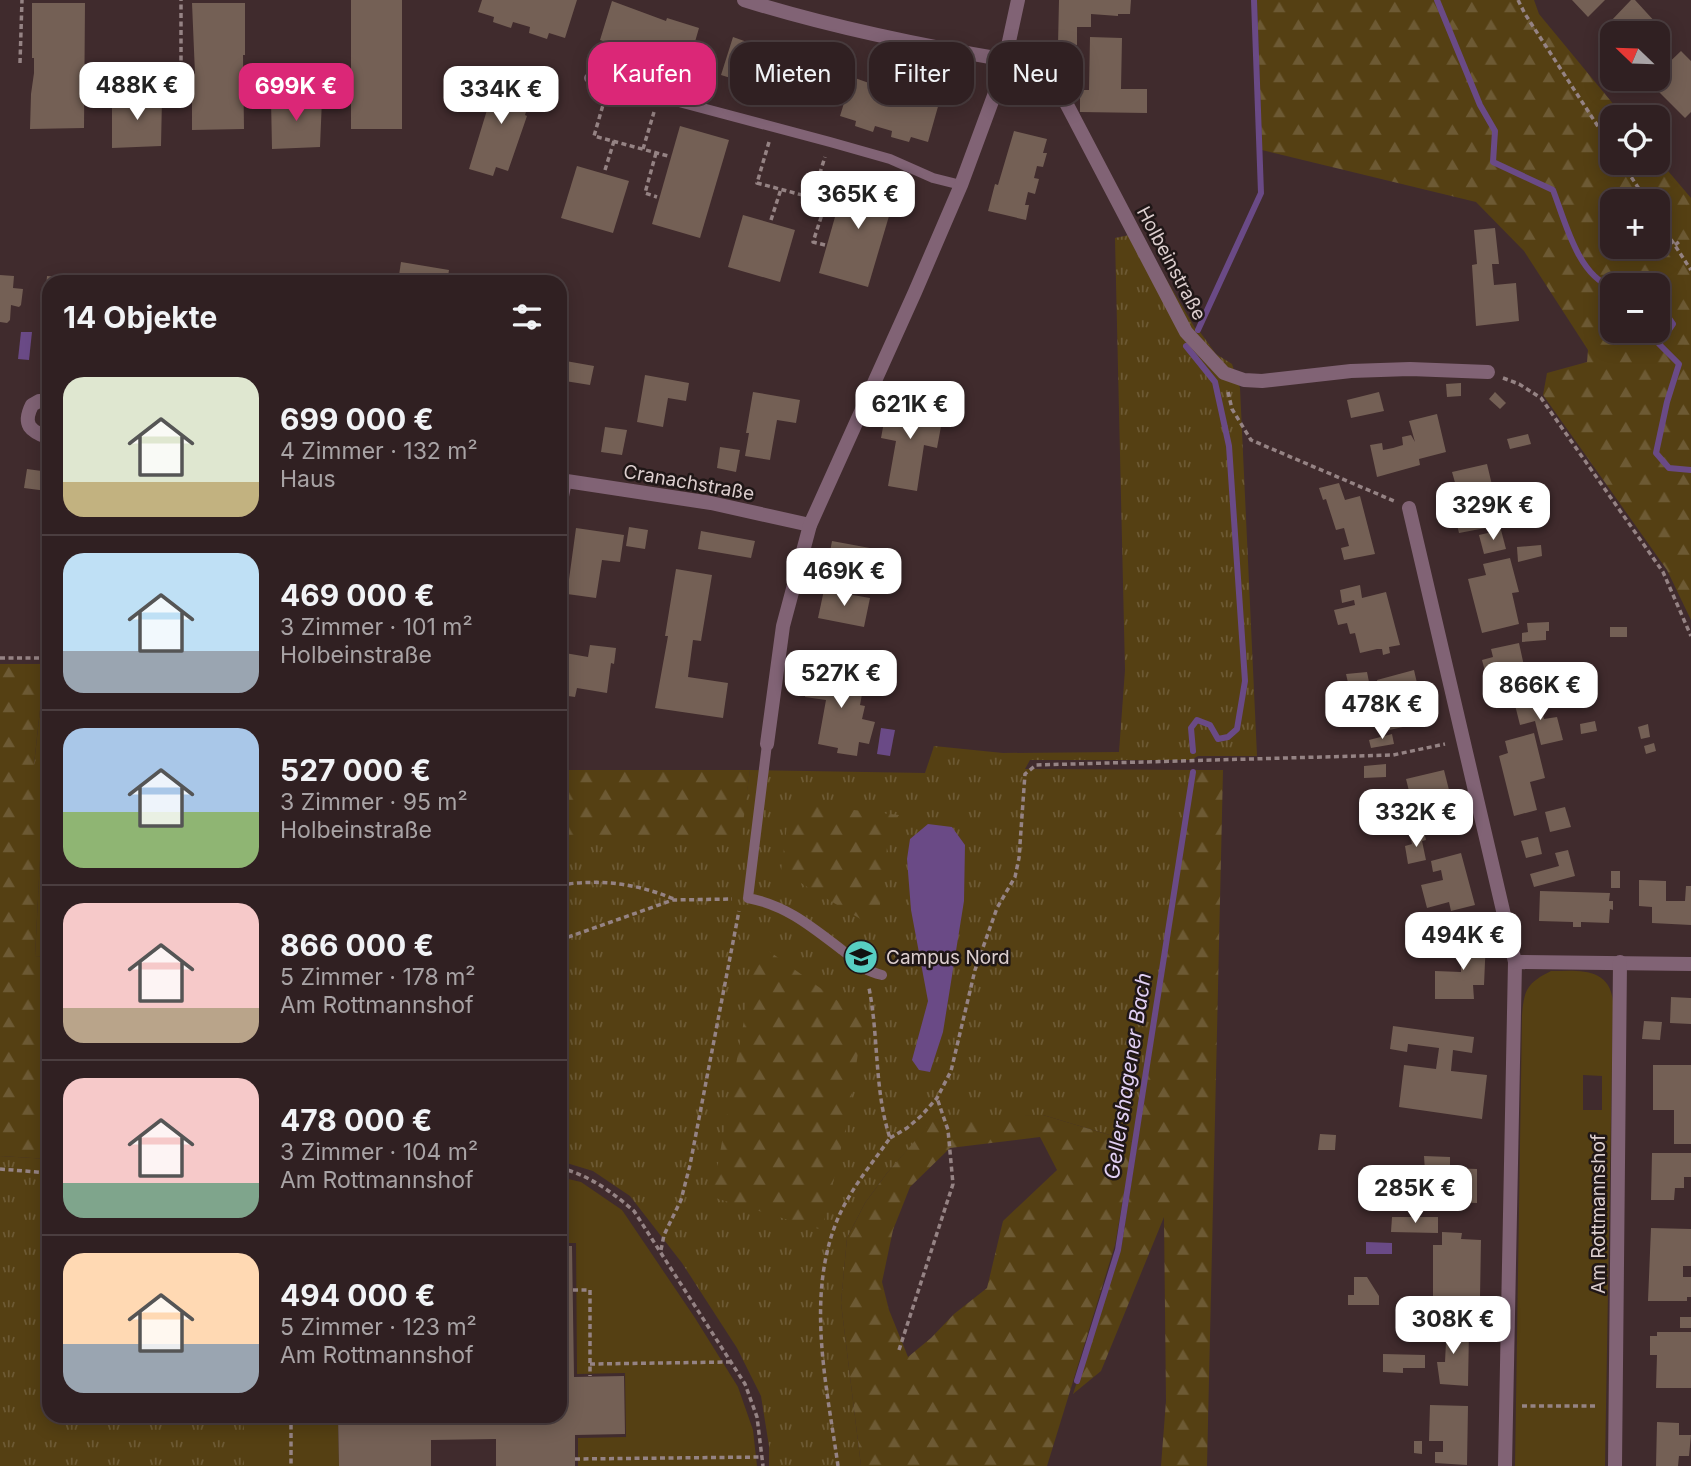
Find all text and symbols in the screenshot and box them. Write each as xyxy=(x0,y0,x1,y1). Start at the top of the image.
north arrow xyxy=(1600,21,1670,91)
map controls xyxy=(1600,21,1670,343)
chip: Kaufen xyxy=(588,42,716,105)
chip: Mieten xyxy=(730,42,855,105)
chip: Filter xyxy=(869,42,974,105)
chip: Neu xyxy=(988,42,1083,105)
pin: 488K € xyxy=(80,62,194,122)
pin: 699K € xyxy=(239,64,353,123)
pin: 334K € xyxy=(444,66,558,126)
text: 488K € xyxy=(95,71,179,99)
text: 699K € xyxy=(255,72,337,100)
text: 334K € xyxy=(460,75,542,103)
button: locate xyxy=(1600,105,1670,175)
pin: 365K € xyxy=(801,172,915,231)
text: 365K € xyxy=(817,180,899,208)
button: + xyxy=(1600,189,1670,259)
street label: Holbeinstraße xyxy=(1132,202,1211,324)
button: − xyxy=(1600,273,1670,343)
icon: filters xyxy=(508,298,546,336)
text: 14 Objekte xyxy=(63,299,217,335)
pin: 621K € xyxy=(853,382,967,441)
text: 621K € xyxy=(871,390,949,418)
text: 699 000 € xyxy=(280,401,434,437)
icon: home xyxy=(119,405,203,489)
text: 4 Zimmer · 132 m² xyxy=(280,437,478,465)
street label: Cranachstraße xyxy=(622,460,756,505)
text: Haus xyxy=(280,465,336,493)
pin: 329K € xyxy=(1436,482,1550,542)
text: 329K € xyxy=(1452,491,1534,519)
pin: 469K € xyxy=(787,548,901,608)
text: 469K € xyxy=(802,557,886,585)
text: 469 000 € xyxy=(280,577,435,613)
icon: home xyxy=(119,581,203,665)
text: 3 Zimmer · 101 m² xyxy=(280,613,473,641)
text: Holbeinstraße xyxy=(280,641,432,669)
pin: 527K € xyxy=(784,650,898,710)
text: 527K € xyxy=(801,659,881,687)
pin: 866K € xyxy=(1483,662,1597,722)
text: 866K € xyxy=(1499,671,1581,699)
pin: 478K € xyxy=(1325,682,1439,741)
text: 478K € xyxy=(1341,690,1423,718)
text: 527 000 € xyxy=(280,752,431,788)
icon: home xyxy=(119,756,203,840)
text: 3 Zimmer · 95 m² xyxy=(280,788,468,816)
pin: 332K € xyxy=(1359,790,1473,849)
text: 332K € xyxy=(1375,798,1457,826)
text: Holbeinstraße xyxy=(280,816,432,844)
pin: 494K € xyxy=(1406,912,1520,972)
text: 494K € xyxy=(1421,921,1505,949)
text: 866 000 € xyxy=(280,927,434,963)
icon: home xyxy=(119,931,203,1015)
school or university icon: Campus Nord xyxy=(842,938,880,976)
place label: Campus Nord xyxy=(886,946,1010,969)
text: 5 Zimmer · 178 m² xyxy=(280,963,475,991)
water label: Gellershagener Bach xyxy=(1099,971,1156,1181)
text: Am Rottmannshof xyxy=(280,991,474,1019)
text: 478 000 € xyxy=(280,1102,432,1138)
icon: home xyxy=(119,1106,203,1190)
street label: Am Rottmannshof xyxy=(1587,1134,1610,1294)
text: 3 Zimmer · 104 m² xyxy=(280,1138,478,1166)
text: Am Rottmannshof xyxy=(280,1166,474,1194)
pin: 285K € xyxy=(1358,1166,1472,1225)
text: 285K € xyxy=(1374,1174,1456,1202)
text: 494 000 € xyxy=(280,1277,436,1313)
icon: home xyxy=(119,1281,203,1365)
pin: 308K € xyxy=(1396,1296,1510,1356)
text: 308K € xyxy=(1411,1305,1495,1333)
text: 5 Zimmer · 123 m² xyxy=(280,1313,477,1341)
text: Am Rottmannshof xyxy=(280,1341,474,1369)

